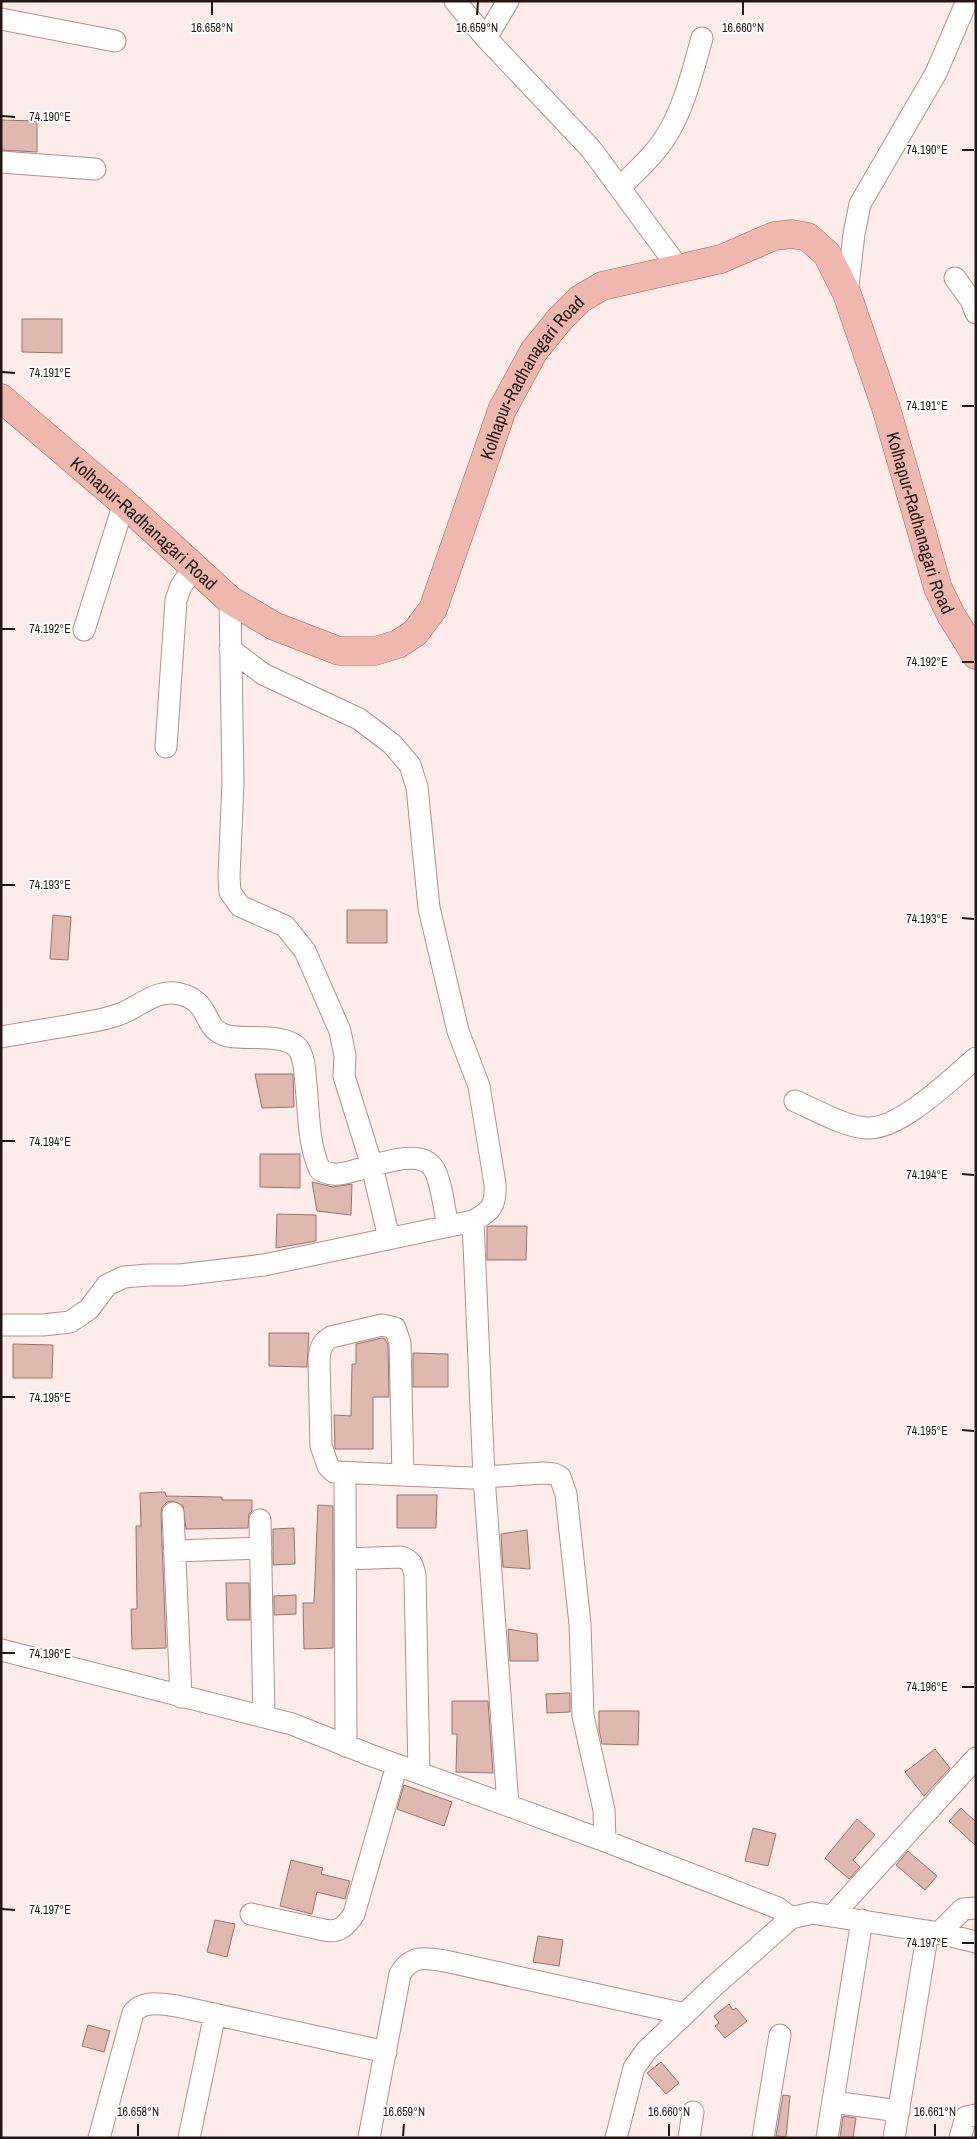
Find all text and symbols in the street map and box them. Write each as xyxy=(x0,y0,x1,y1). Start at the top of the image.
text: 16.658°N xyxy=(191,20,233,36)
text: 16.659°N xyxy=(456,20,498,36)
text: 16.660°N xyxy=(722,20,764,36)
text: 74.190°E xyxy=(29,109,71,125)
text: 74.190°E xyxy=(906,142,948,158)
street label: Kolhapur-Radhanagari Road xyxy=(473,290,589,463)
text: 74.191°E xyxy=(29,365,71,381)
text: 74.191°E xyxy=(906,398,948,414)
street label: Kolhapur-Radhanagari Road xyxy=(881,429,961,618)
street label: Kolhapur-Radhanagari Road xyxy=(66,451,223,595)
text: 74.192°E xyxy=(29,621,71,637)
text: 74.192°E xyxy=(906,654,948,670)
text: 74.193°E xyxy=(29,877,71,893)
text: 74.193°E xyxy=(906,911,948,927)
text: 74.194°E xyxy=(29,1134,71,1150)
text: 74.194°E xyxy=(906,1167,948,1183)
text: 74.195°E xyxy=(29,1390,71,1406)
text: 74.195°E xyxy=(906,1423,948,1439)
text: 74.196°E xyxy=(29,1646,71,1662)
text: 74.196°E xyxy=(906,1679,948,1695)
text: 74.197°E xyxy=(29,1902,71,1918)
text: 74.197°E xyxy=(906,1935,948,1951)
text: 16.658°N xyxy=(117,2104,159,2120)
text: 16.659°N xyxy=(383,2104,425,2120)
text: 16.660°N xyxy=(648,2104,690,2120)
text: 16.661°N xyxy=(914,2104,956,2120)

